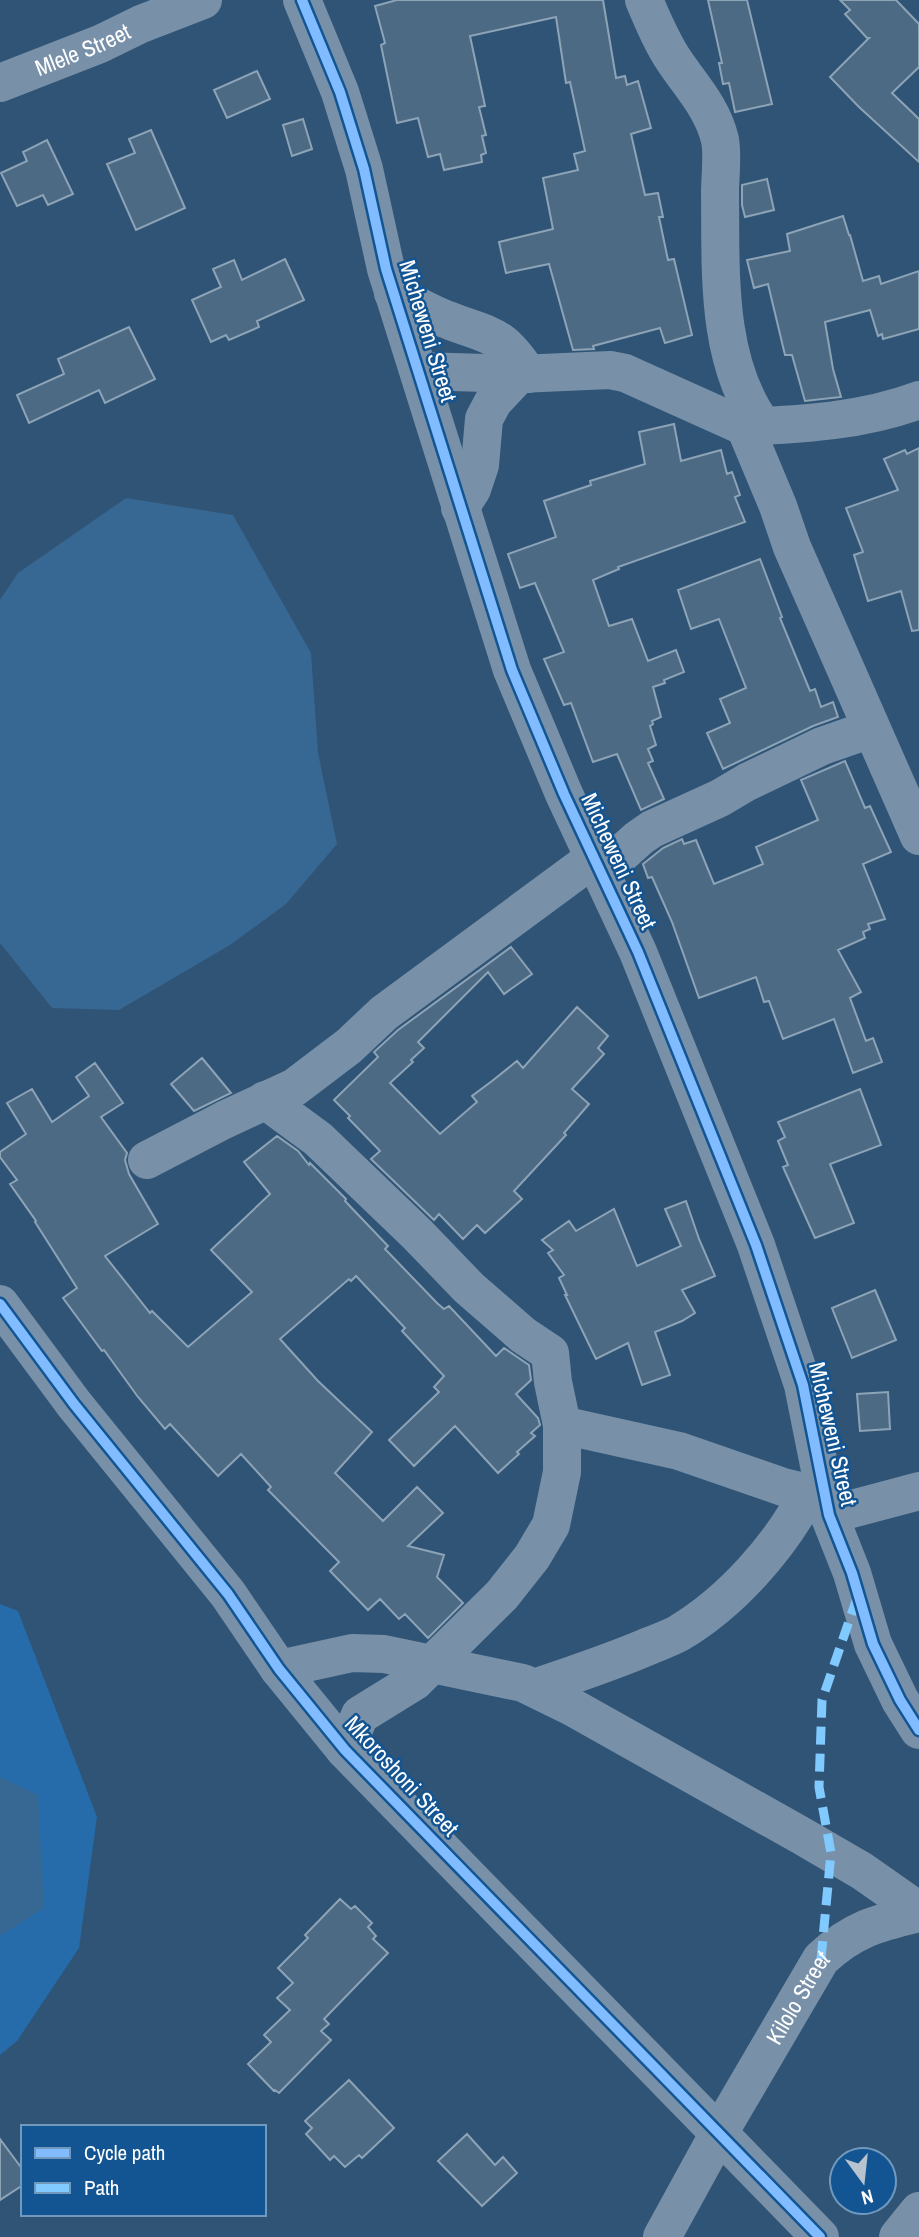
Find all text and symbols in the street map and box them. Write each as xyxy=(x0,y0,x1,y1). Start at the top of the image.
street label: Mlele Street xyxy=(30,16,135,83)
street label: Micheweni Street xyxy=(392,256,465,406)
street label: Micheweni Street xyxy=(574,788,665,934)
street label: Micheweni Street xyxy=(802,1359,865,1509)
street label: Mkoroshoni Street xyxy=(338,1709,466,1843)
street label: Kilolo Street xyxy=(758,1943,836,2050)
legend xyxy=(21,2125,266,2216)
text: Cycle path xyxy=(84,2138,165,2167)
north arrow xyxy=(828,2146,898,2216)
text: Path xyxy=(84,2173,119,2202)
text: N xyxy=(859,2183,876,2211)

